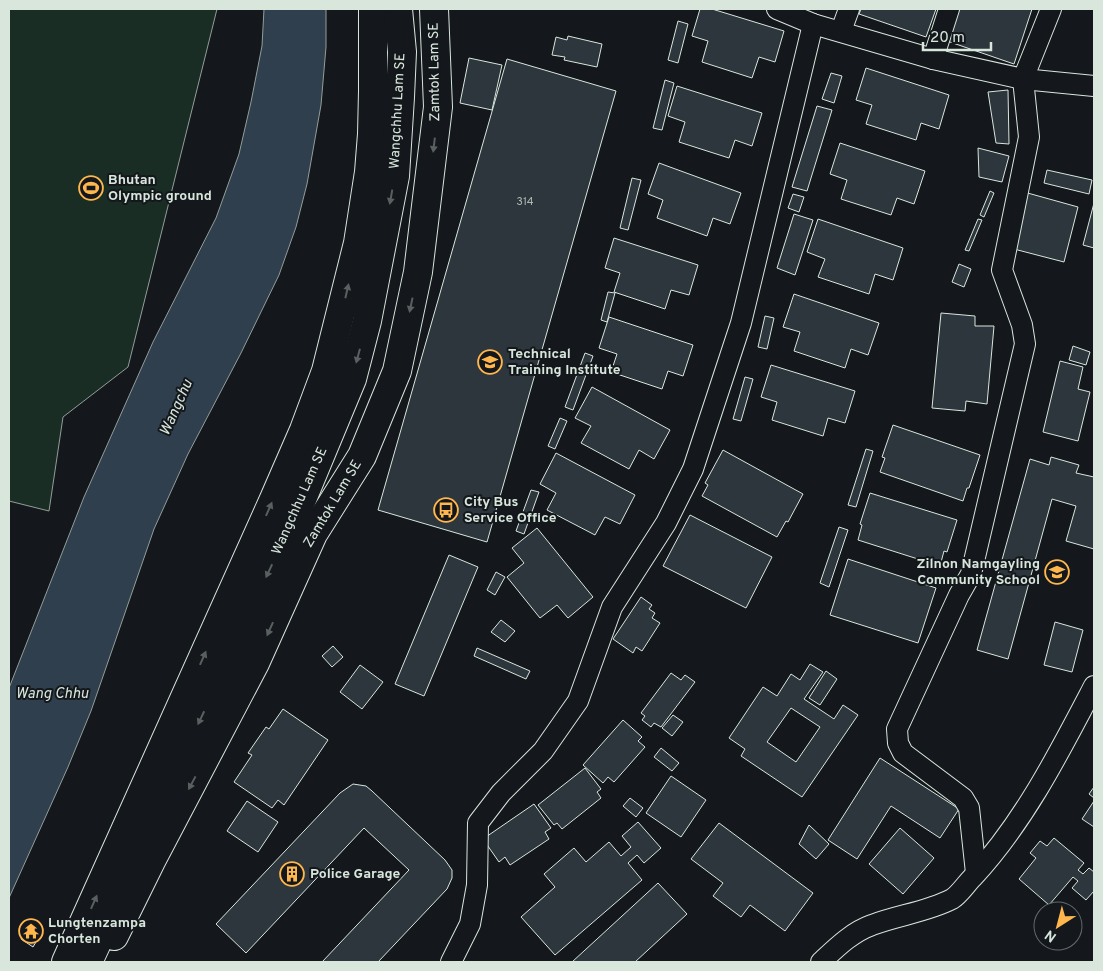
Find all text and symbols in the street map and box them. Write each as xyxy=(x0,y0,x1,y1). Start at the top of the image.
scale bar xyxy=(923,20,990,52)
street label: Zamtok Lam SE xyxy=(426,22,444,122)
text: 20 m xyxy=(930,29,965,48)
street label: Wangchhu Lam SE xyxy=(386,53,410,169)
one-way arrow xyxy=(430,137,438,153)
place label: Bhutan Olympic ground xyxy=(108,172,212,205)
sports icon: Bhutan Olympic ground xyxy=(78,175,104,201)
one-way arrow xyxy=(386,189,394,205)
house number: 314 xyxy=(516,195,534,209)
one-way arrow xyxy=(343,283,351,298)
one-way arrow xyxy=(407,298,415,313)
place label: Technical Training Institute xyxy=(508,346,621,379)
one-way arrow xyxy=(353,348,361,363)
school or university icon: Technical Training Institute xyxy=(477,349,503,375)
water label: Wangchu xyxy=(156,376,198,439)
street label: Wangchhu Lam SE xyxy=(269,445,331,557)
street label: Zamtok Lam SE xyxy=(300,457,366,551)
place label: City Bus Service Office xyxy=(464,494,557,527)
bus stop icon: City Bus Service Office xyxy=(433,497,459,523)
one-way arrow xyxy=(266,502,274,516)
place label: Zilnon Namgayling Community School xyxy=(917,556,1040,589)
school or university icon: Zilnon Namgayling Community School xyxy=(1044,559,1070,585)
one-way arrow xyxy=(265,563,274,578)
one-way arrow xyxy=(266,622,274,636)
one-way arrow xyxy=(199,651,207,665)
water label: Wang Chhu xyxy=(15,685,89,704)
one-way arrow xyxy=(197,711,205,725)
one-way arrow xyxy=(188,776,196,790)
building icon: Police Garage xyxy=(279,861,305,887)
place label: Police Garage xyxy=(310,866,401,883)
one-way arrow xyxy=(90,895,98,909)
north arrow xyxy=(1033,901,1083,951)
place label: Lungtenzampa Chorten xyxy=(48,915,146,948)
temple icon: Lungtenzampa Chorten xyxy=(18,918,44,944)
text: N xyxy=(1042,925,1060,945)

